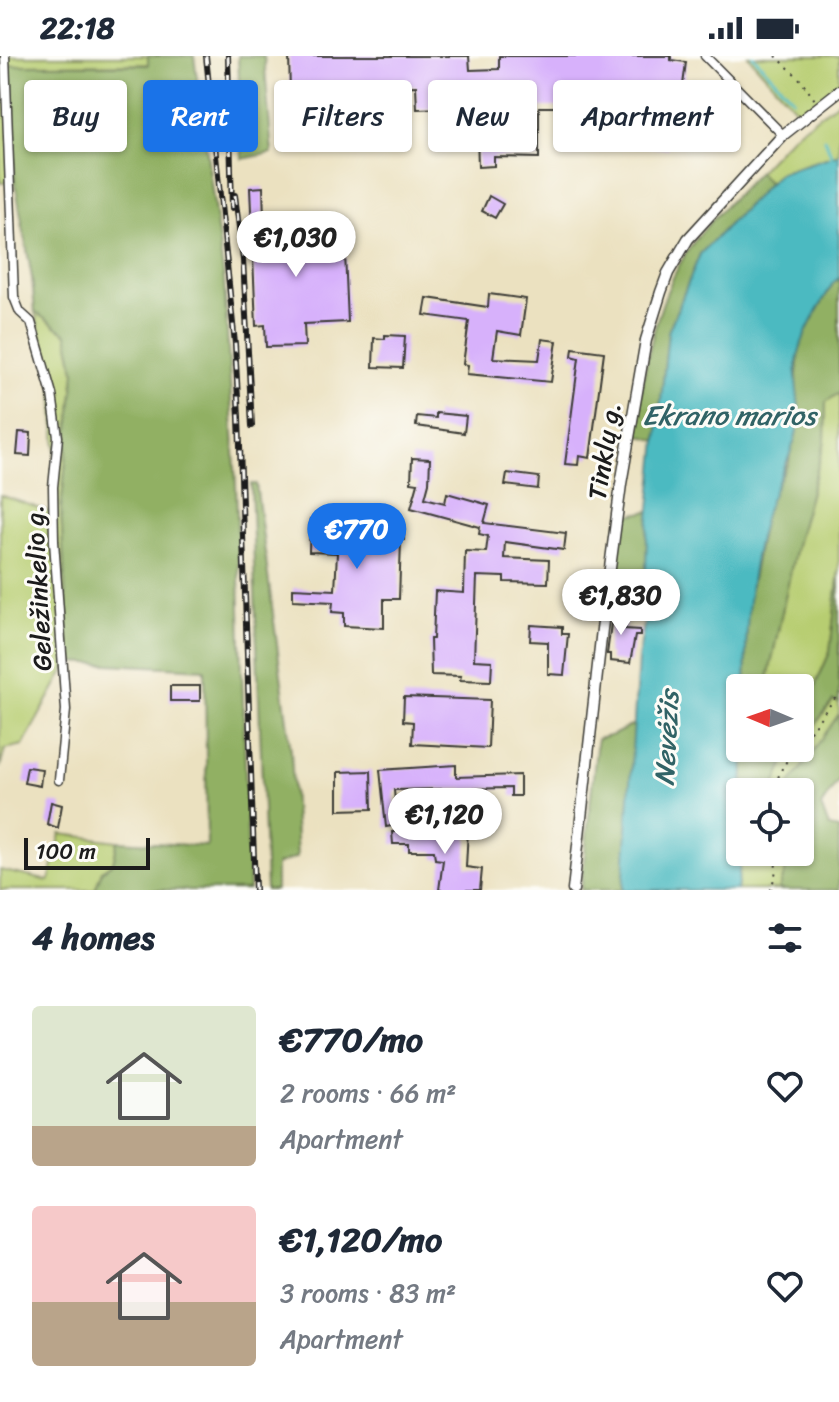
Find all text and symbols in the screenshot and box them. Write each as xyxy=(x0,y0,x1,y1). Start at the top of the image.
text: 22:18 xyxy=(40,1,115,55)
chip: Buy xyxy=(24,80,127,152)
chip: Rent xyxy=(143,80,258,152)
chip: Filters xyxy=(274,80,412,152)
chip: New xyxy=(428,80,537,152)
chip: Apartment xyxy=(553,80,741,152)
pin: €1,030 xyxy=(231,211,361,279)
text: €1,030 xyxy=(255,214,337,260)
water label: Ekrano marios xyxy=(642,391,819,440)
street label: Tinklų g. xyxy=(574,399,634,503)
pin: €770 xyxy=(310,503,404,571)
street label: Geležinkelio g. xyxy=(11,504,65,672)
text: €770 xyxy=(325,506,389,552)
pin: €1,830 xyxy=(556,569,686,637)
text: €1,830 xyxy=(580,572,662,618)
north arrow xyxy=(726,674,814,762)
map controls xyxy=(726,674,814,866)
water label: Nevėžis xyxy=(640,686,694,787)
button: locate xyxy=(726,778,814,866)
pin: €1,120 xyxy=(380,788,510,856)
text: €1,120 xyxy=(406,791,484,837)
text: 100 m xyxy=(36,832,96,871)
scale bar xyxy=(24,834,150,870)
text: 4 homes xyxy=(32,908,155,968)
icon: filters xyxy=(763,916,807,960)
text: €770/mo xyxy=(280,1010,423,1070)
icon: home xyxy=(96,1038,192,1134)
icon: heart xyxy=(763,1064,807,1108)
text: 2 rooms · 66 m² xyxy=(280,1070,456,1116)
text: Apartment xyxy=(280,1116,403,1162)
text: €1,120/mo xyxy=(280,1210,442,1270)
icon: home xyxy=(96,1238,192,1334)
icon: heart xyxy=(763,1264,807,1308)
text: 3 rooms · 83 m² xyxy=(280,1270,456,1316)
text: Apartment xyxy=(280,1316,403,1362)

